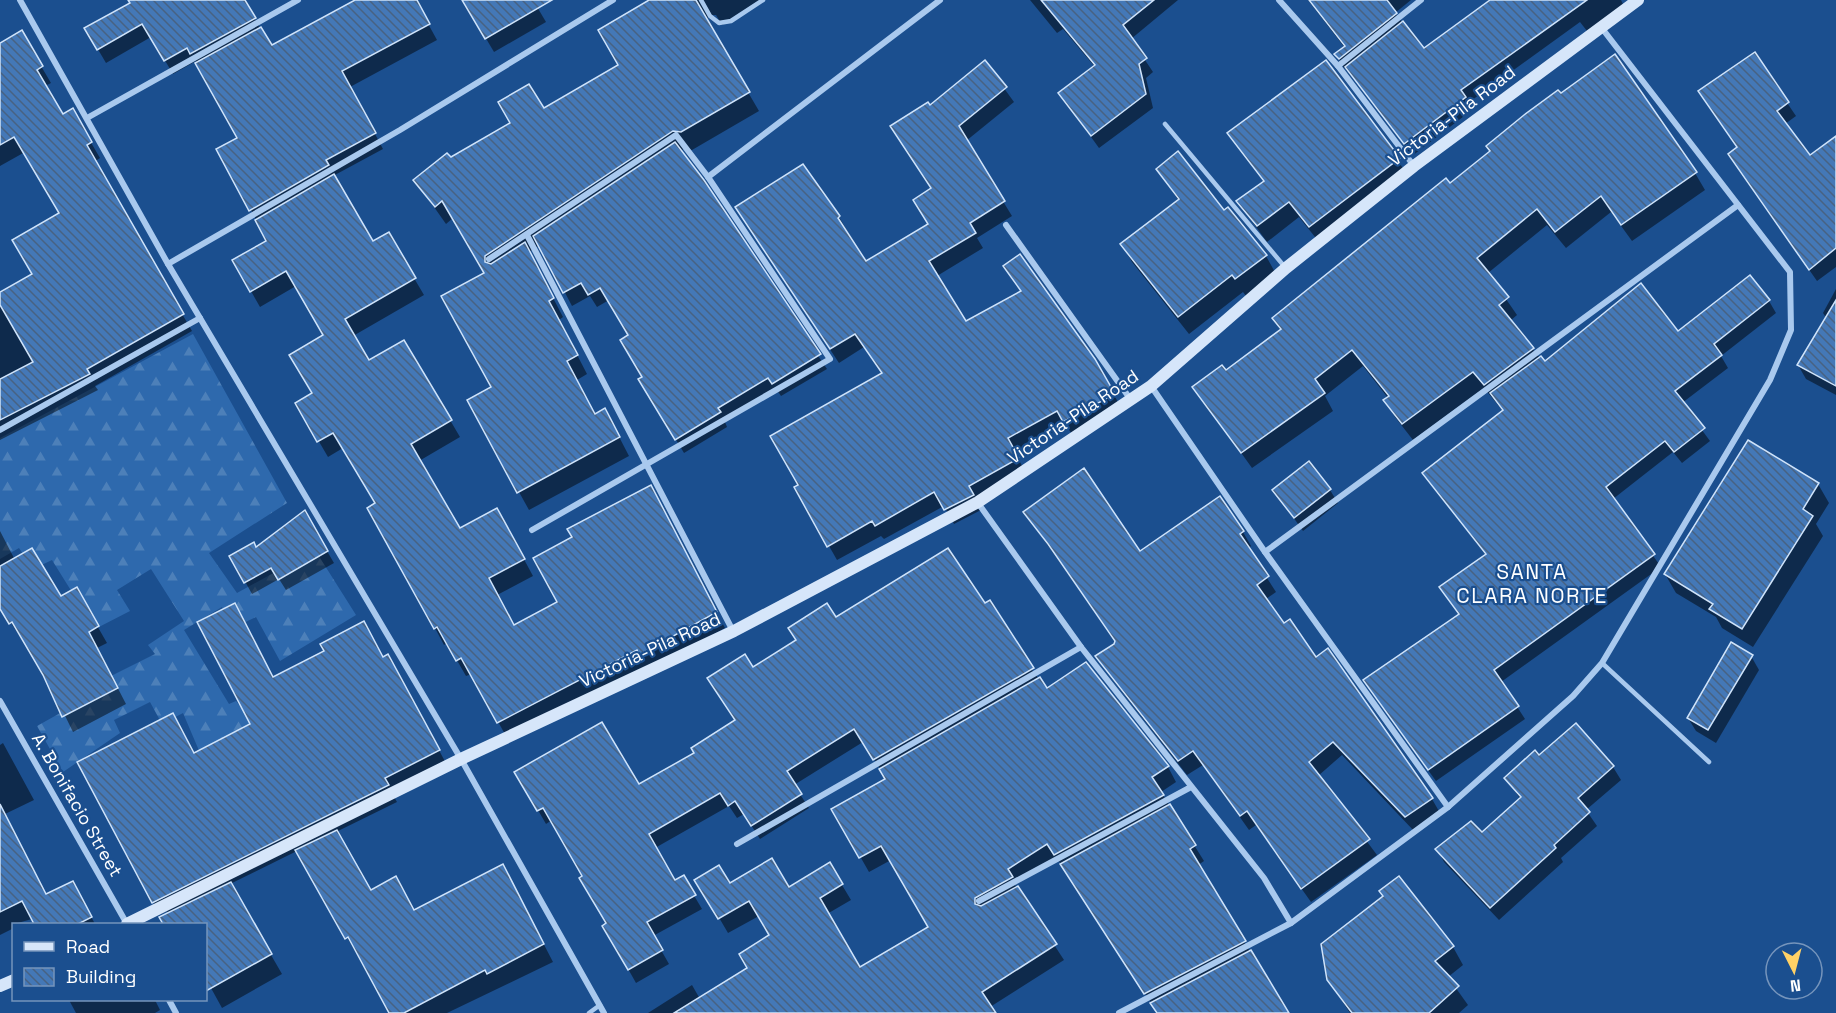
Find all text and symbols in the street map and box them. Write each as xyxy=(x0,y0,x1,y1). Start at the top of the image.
street label: Victoria-Pila Road xyxy=(1384,60,1520,171)
street label: Victoria-Pila Road xyxy=(1003,364,1143,469)
district label: SANTA CLARA NORTE xyxy=(1456,558,1608,609)
street label: Victoria-Pila Road xyxy=(575,607,724,692)
street label: A. Bonifacio Street xyxy=(27,729,128,881)
legend xyxy=(12,923,207,1001)
text: Road xyxy=(66,935,110,958)
north arrow xyxy=(1764,941,1824,1001)
text: Building xyxy=(66,965,136,988)
text: N xyxy=(1789,974,1802,996)

